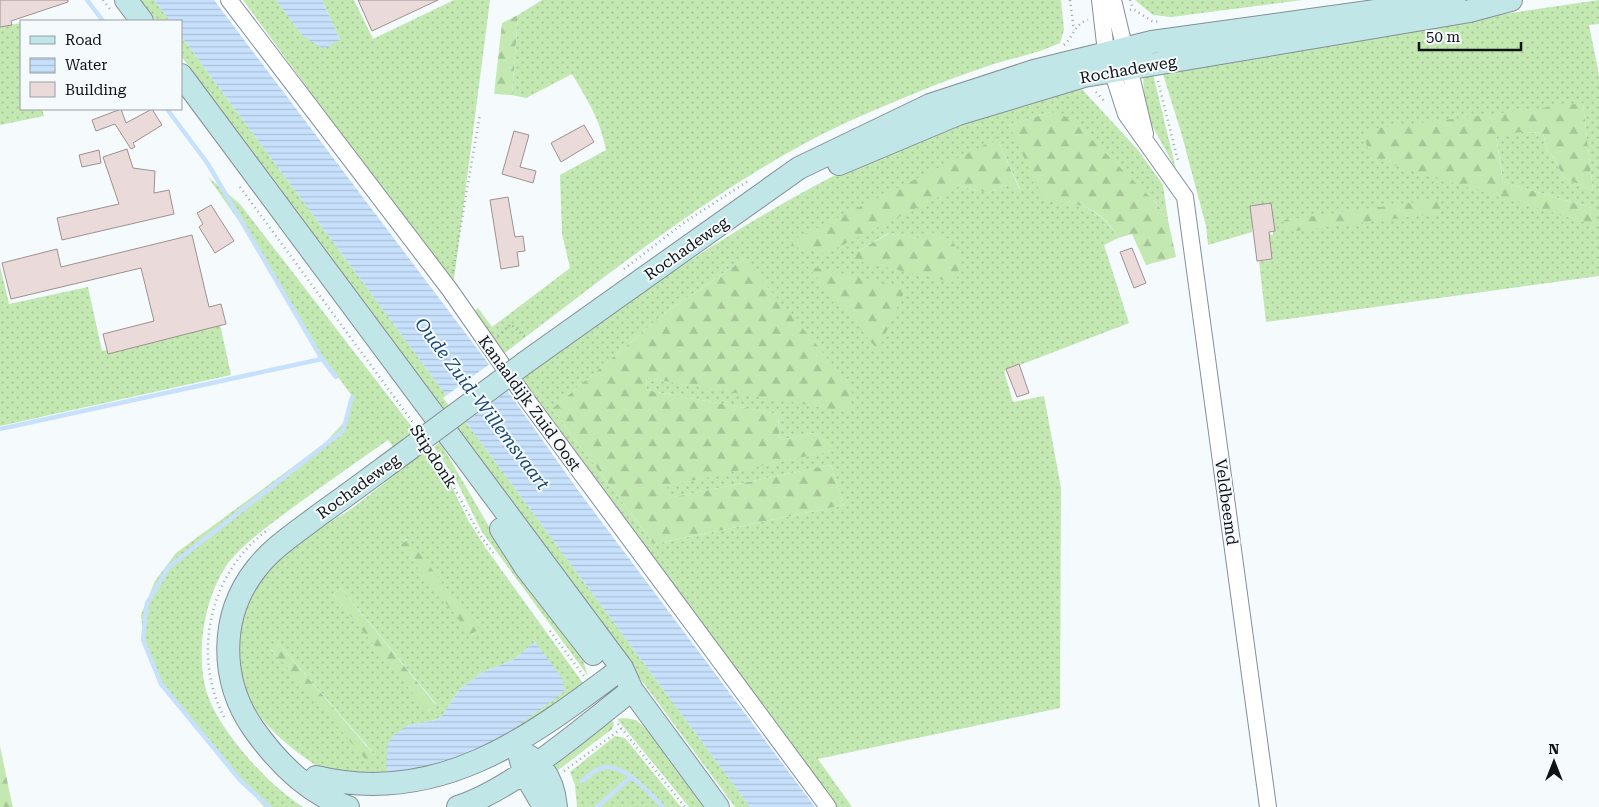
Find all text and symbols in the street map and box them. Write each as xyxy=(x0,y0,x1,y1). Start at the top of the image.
legend xyxy=(20,20,182,110)
scale bar xyxy=(1419,20,1522,52)
text: 50 m xyxy=(1426,28,1461,46)
text: Road xyxy=(65,31,102,49)
street label: Rochadeweg xyxy=(1078,51,1179,87)
text: Water xyxy=(65,56,107,74)
text: Building xyxy=(65,81,127,99)
street label: Rochadeweg xyxy=(641,212,733,284)
water label: Oude Zuid-Willemsvaart xyxy=(411,314,554,494)
street label: Kanaaldijk Zuid Oost xyxy=(474,332,585,475)
street label: Stipdonk xyxy=(406,421,461,492)
street label: Rochadeweg xyxy=(313,449,404,523)
street label: Veldbeemd xyxy=(1211,458,1242,546)
north arrow xyxy=(1529,737,1579,787)
text: N xyxy=(1549,741,1560,757)

